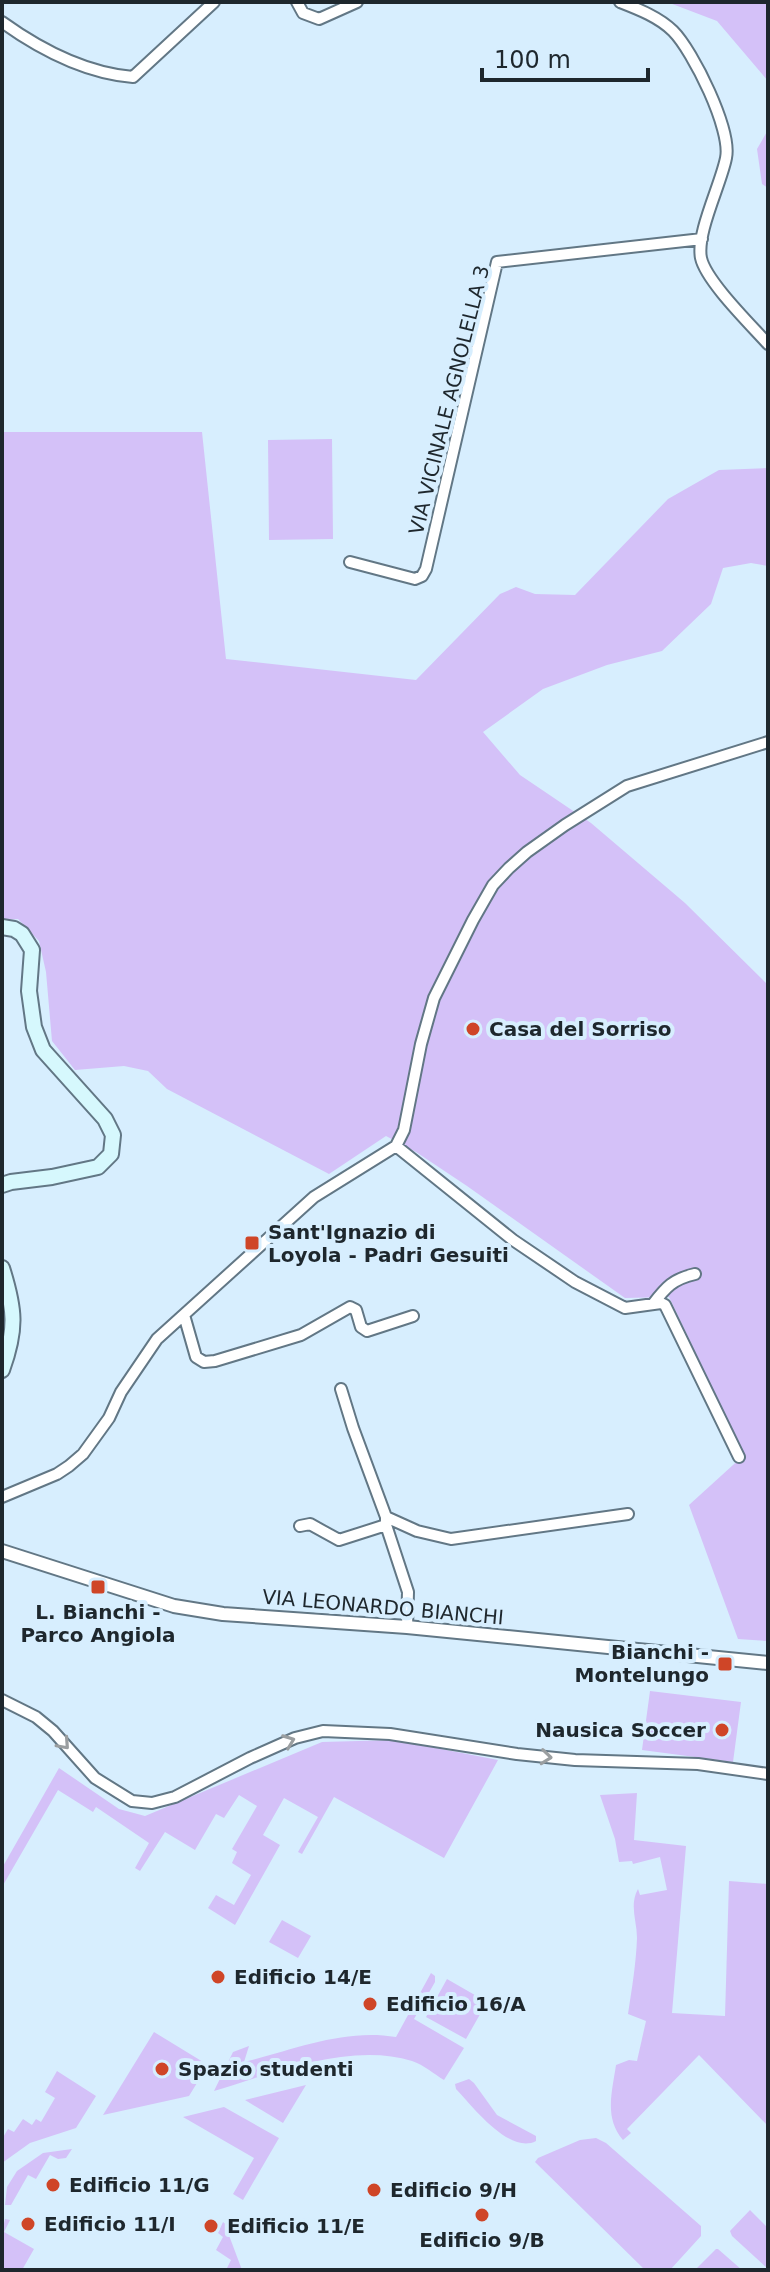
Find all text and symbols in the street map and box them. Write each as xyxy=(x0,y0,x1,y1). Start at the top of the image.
scale bar xyxy=(482,32,648,82)
text: 100 m xyxy=(494,46,571,74)
street label: VIA VICINALE AGNOLELLA 3 xyxy=(404,263,494,537)
place label: Casa del Sorriso xyxy=(489,1017,672,1041)
marker: Casa del Sorriso xyxy=(464,1020,482,1038)
place label: Sant'Ignazio di Loyola - Padri Gesuiti xyxy=(268,1220,509,1267)
marker: Sant'Ignazio di Loyola - Padri Gesuiti xyxy=(243,1234,261,1252)
marker: L. Bianchi - Parco Angiola xyxy=(89,1578,107,1596)
street label: VIA LEONARDO BIANCHI xyxy=(261,1584,505,1630)
place label: L. Bianchi - Parco Angiola xyxy=(20,1600,176,1647)
place label: Bianchi - Montelungo xyxy=(575,1640,709,1687)
marker: Bianchi - Montelungo xyxy=(716,1655,734,1673)
place label: Nausica Soccer xyxy=(535,1718,706,1742)
marker: Nausica Soccer xyxy=(713,1721,731,1739)
one-way arrow xyxy=(281,1734,295,1751)
one-way arrow xyxy=(55,1735,69,1750)
one-way arrow xyxy=(540,1748,553,1765)
place label: Edificio 14/E xyxy=(234,1965,372,1989)
marker: Edificio 14/E xyxy=(209,1968,227,1986)
place label: Edificio 16/A xyxy=(386,1992,526,2016)
marker: Edificio 16/A xyxy=(361,1995,379,2013)
place label: Spazio studenti xyxy=(178,2057,354,2081)
marker: Spazio studenti xyxy=(153,2060,171,2078)
place label: Edificio 11/G xyxy=(69,2173,210,2197)
marker: Edificio 11/G xyxy=(44,2176,62,2194)
place label: Edificio 9/H xyxy=(390,2178,517,2202)
marker: Edificio 9/H xyxy=(365,2181,383,2199)
marker: Edificio 9/B xyxy=(473,2206,491,2224)
place label: Edificio 11/I xyxy=(44,2212,176,2236)
place label: Edificio 11/E xyxy=(227,2214,365,2238)
marker: Edificio 11/I xyxy=(19,2215,37,2233)
marker: Edificio 11/E xyxy=(202,2217,220,2235)
place label: Edificio 9/B xyxy=(419,2228,545,2252)

